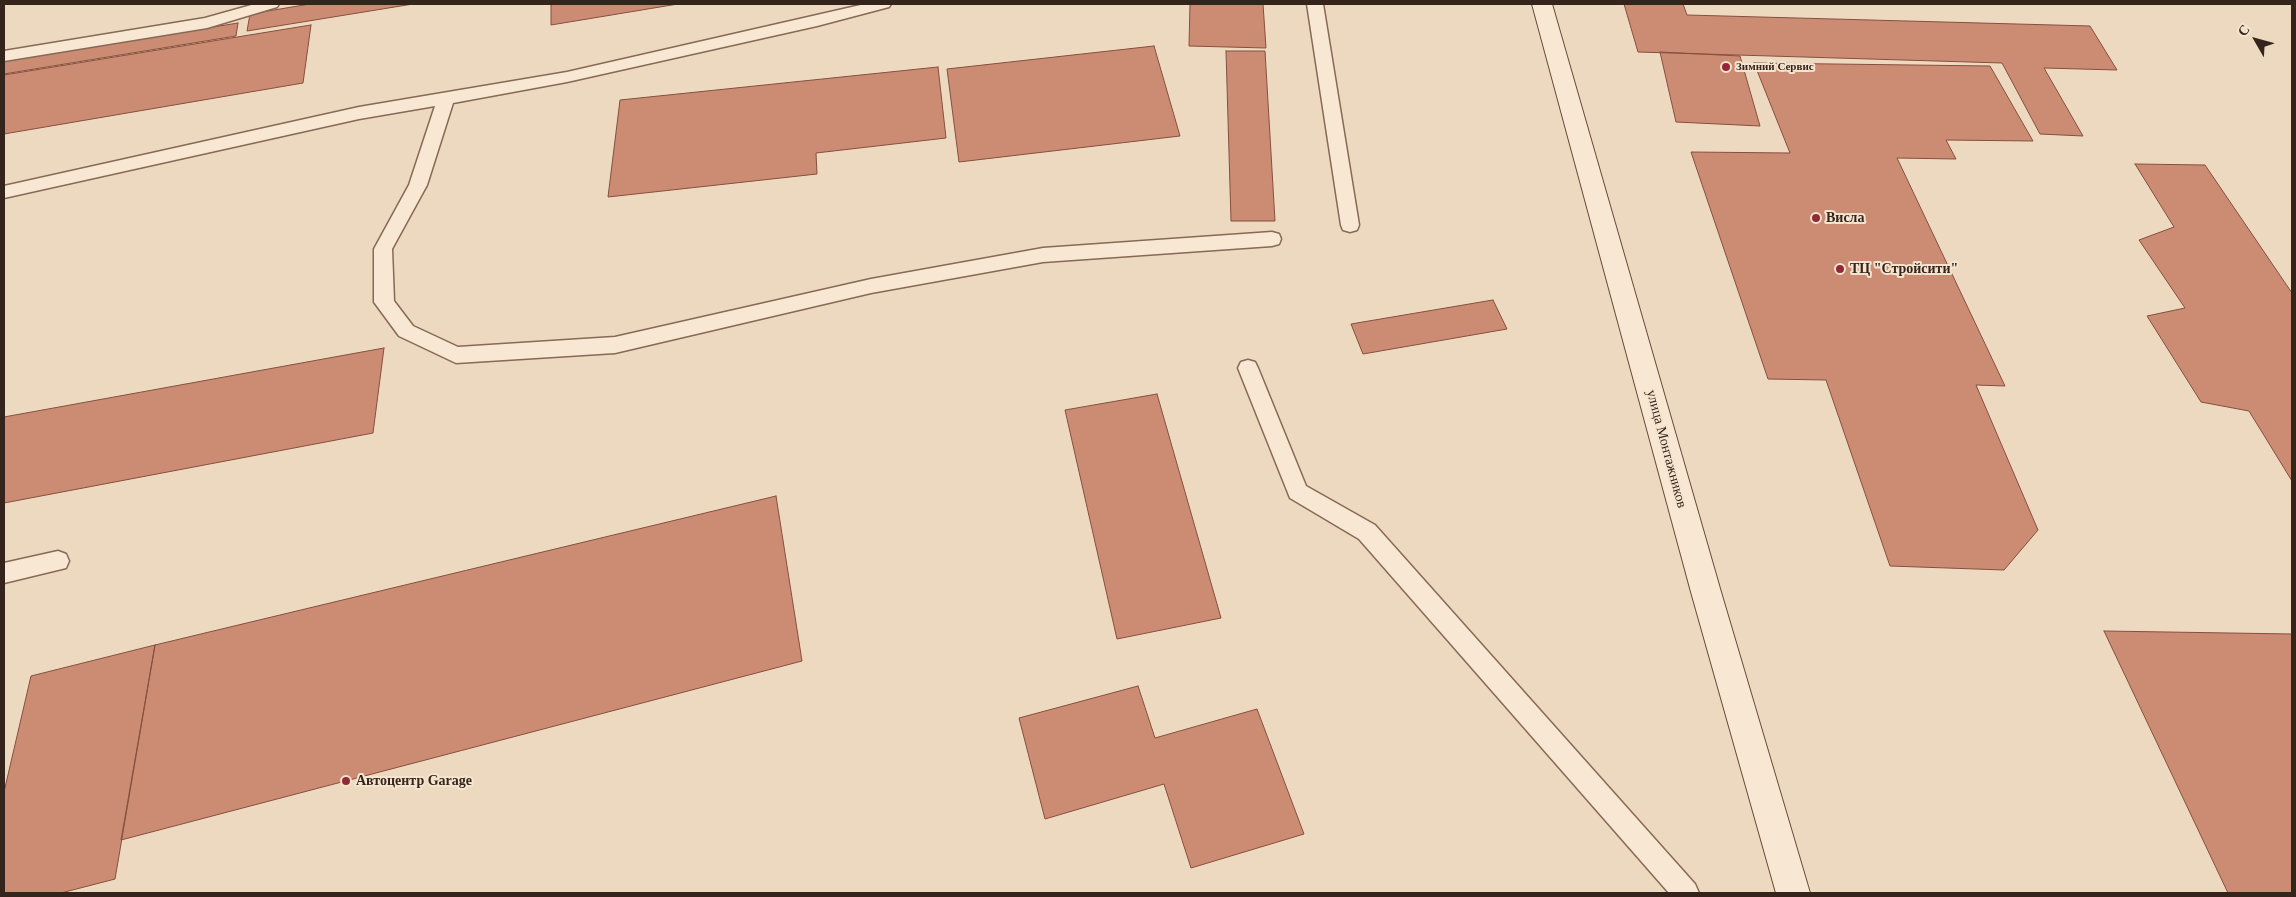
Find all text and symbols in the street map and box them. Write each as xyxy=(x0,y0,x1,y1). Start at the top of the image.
north arrow xyxy=(2231,15,2281,65)
text: С xyxy=(2235,22,2253,39)
place label: Зимний Сервис xyxy=(1736,60,1814,74)
marker: Зимний Сервис xyxy=(1720,61,1732,73)
place label: Висла xyxy=(1826,210,1864,226)
marker: Висла xyxy=(1810,212,1822,224)
place label: ТЦ "Стройсити" xyxy=(1850,261,1958,277)
marker: ТЦ "Стройсити" xyxy=(1834,263,1846,275)
street label: улица Монтажников xyxy=(1642,388,1690,510)
place label: Автоцентр Garage xyxy=(356,773,472,789)
marker: Автоцентр Garage xyxy=(340,775,352,787)

